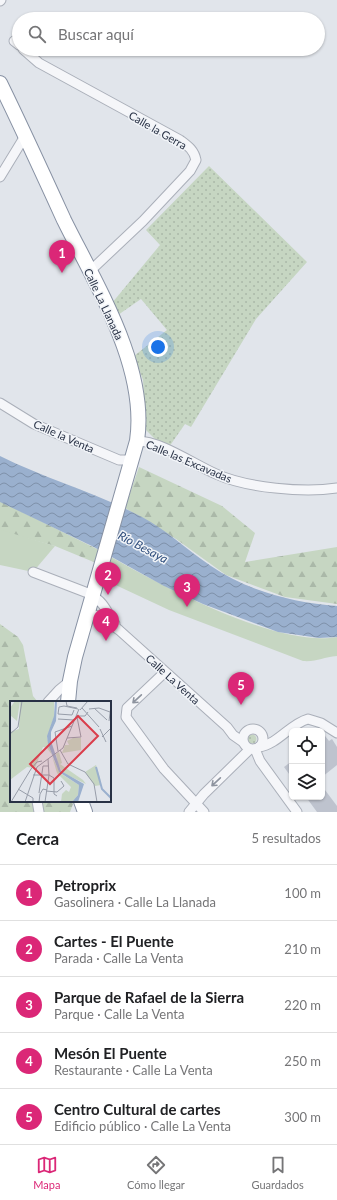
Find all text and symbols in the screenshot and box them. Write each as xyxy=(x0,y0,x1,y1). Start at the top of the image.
search box xyxy=(12,12,325,56)
icon: search xyxy=(26,23,48,45)
text: Buscar aquí xyxy=(58,25,134,43)
street label: Calle la Gerra xyxy=(127,108,189,152)
pin: 1 xyxy=(49,240,75,273)
street label: Calle La Llanada xyxy=(82,266,126,342)
your location xyxy=(148,337,168,357)
street label: Calle la Venta xyxy=(32,417,96,455)
street label: Calle las Excavadas xyxy=(144,437,234,485)
water label: Río Besaya xyxy=(116,528,170,566)
pin: 2 xyxy=(95,562,121,595)
pin: 3 xyxy=(174,574,200,607)
pin: 4 xyxy=(93,608,119,641)
street label: Calle La Venta xyxy=(143,651,203,707)
pin: 5 xyxy=(228,672,254,705)
one-way arrow xyxy=(132,694,142,704)
inset map xyxy=(10,701,111,802)
map controls xyxy=(289,728,325,800)
button: locate xyxy=(289,728,325,764)
button: layers xyxy=(289,764,325,800)
one-way arrow xyxy=(211,777,221,787)
text: Cerca xyxy=(16,828,59,849)
text: 5 resultados xyxy=(251,830,321,846)
text: Petroprix xyxy=(54,876,116,894)
text: 1 xyxy=(25,885,33,901)
text: 100 m xyxy=(284,885,321,901)
text: Gasolinera · Calle La Llanada xyxy=(54,894,216,910)
text: Cartes - El Puente xyxy=(54,932,174,950)
text: 2 xyxy=(25,941,33,957)
text: 210 m xyxy=(284,941,321,957)
text: Parada · Calle La Venta xyxy=(54,950,183,966)
text: Parque de Rafael de la Sierra xyxy=(54,988,244,1006)
text: 3 xyxy=(25,997,33,1013)
text: 220 m xyxy=(284,997,321,1013)
text: Parque · Calle La Venta xyxy=(54,1006,184,1022)
text: Mesón El Puente xyxy=(54,1044,167,1062)
text: 4 xyxy=(25,1053,33,1069)
text: 250 m xyxy=(284,1053,321,1069)
text: Restaurante · Calle La Venta xyxy=(54,1062,213,1078)
text: Centro Cultural de cartes xyxy=(54,1100,221,1118)
text: 5 xyxy=(25,1109,33,1125)
text: 300 m xyxy=(284,1109,321,1125)
text: Edificio público · Calle La Venta xyxy=(54,1118,231,1134)
tab: Mapa xyxy=(33,1154,60,1191)
tab: Cómo llegar xyxy=(127,1154,185,1191)
tab: Guardados xyxy=(252,1154,304,1191)

